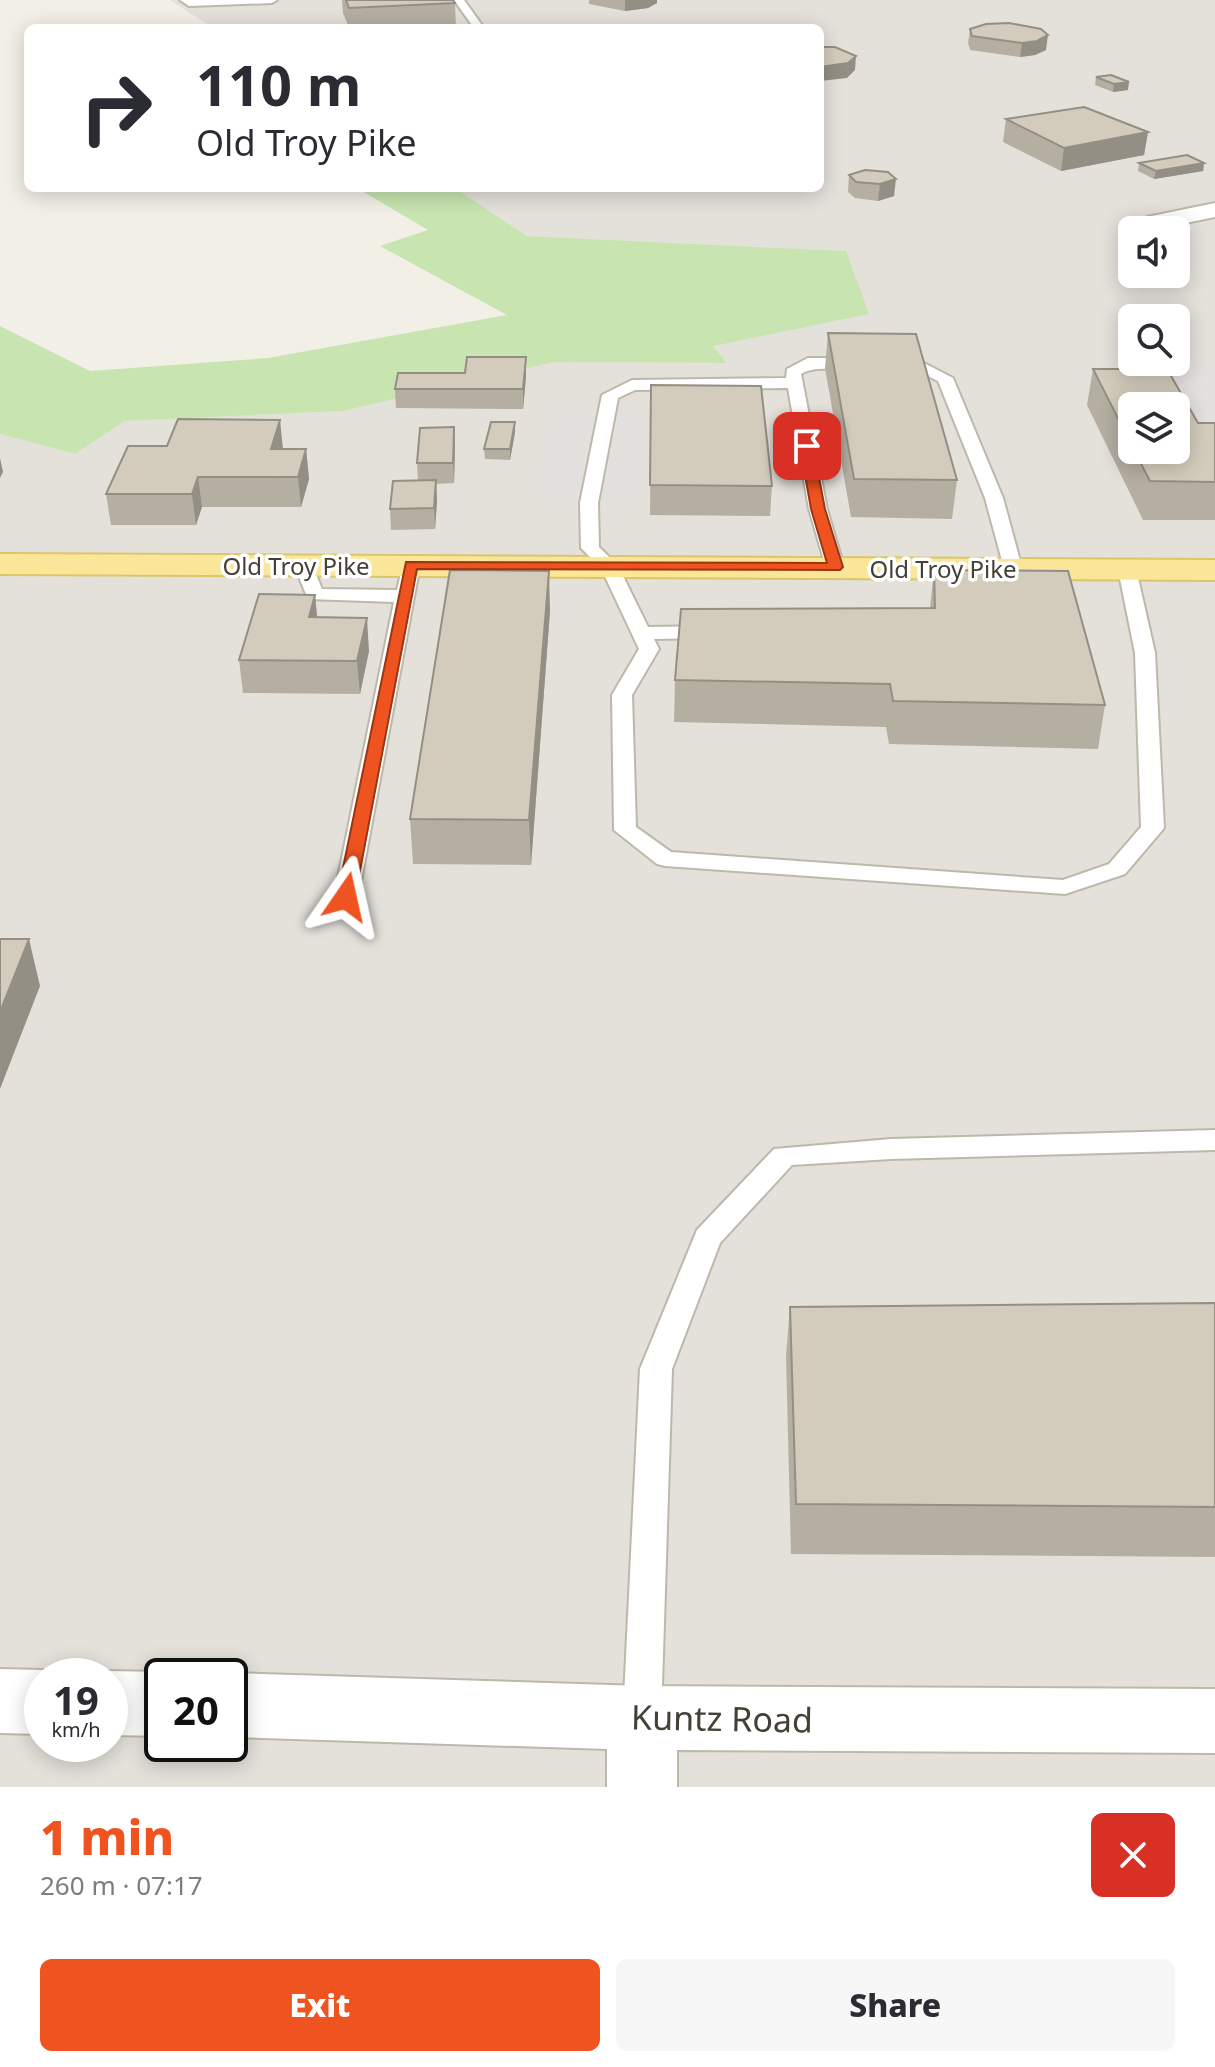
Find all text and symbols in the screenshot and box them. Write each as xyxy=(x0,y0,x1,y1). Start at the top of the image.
text: 110 m xyxy=(196,46,361,122)
icon: right xyxy=(64,56,168,160)
text: Old Troy Pike xyxy=(196,118,417,167)
map controls xyxy=(1118,216,1190,464)
button: sound xyxy=(1118,216,1190,288)
button: search xyxy=(1118,304,1190,376)
button: layers xyxy=(1118,392,1190,464)
pin xyxy=(773,412,841,480)
icon: arrive xyxy=(785,424,829,468)
street label: Old Troy Pike xyxy=(222,549,370,582)
street label: Old Troy Pike xyxy=(869,552,1017,585)
position arrow xyxy=(304,855,388,939)
speed limit sign: 20 xyxy=(144,1658,248,1762)
text: 19 xyxy=(53,1672,99,1727)
street label: Kuntz Road xyxy=(631,1693,813,1743)
text: km/h xyxy=(51,1716,101,1743)
text: 1 min xyxy=(40,1804,174,1869)
button: close xyxy=(1091,1813,1175,1897)
text: 260 m · 07:17 xyxy=(40,1867,203,1903)
button: Exit xyxy=(40,1959,600,2051)
button: Share xyxy=(616,1959,1175,2051)

